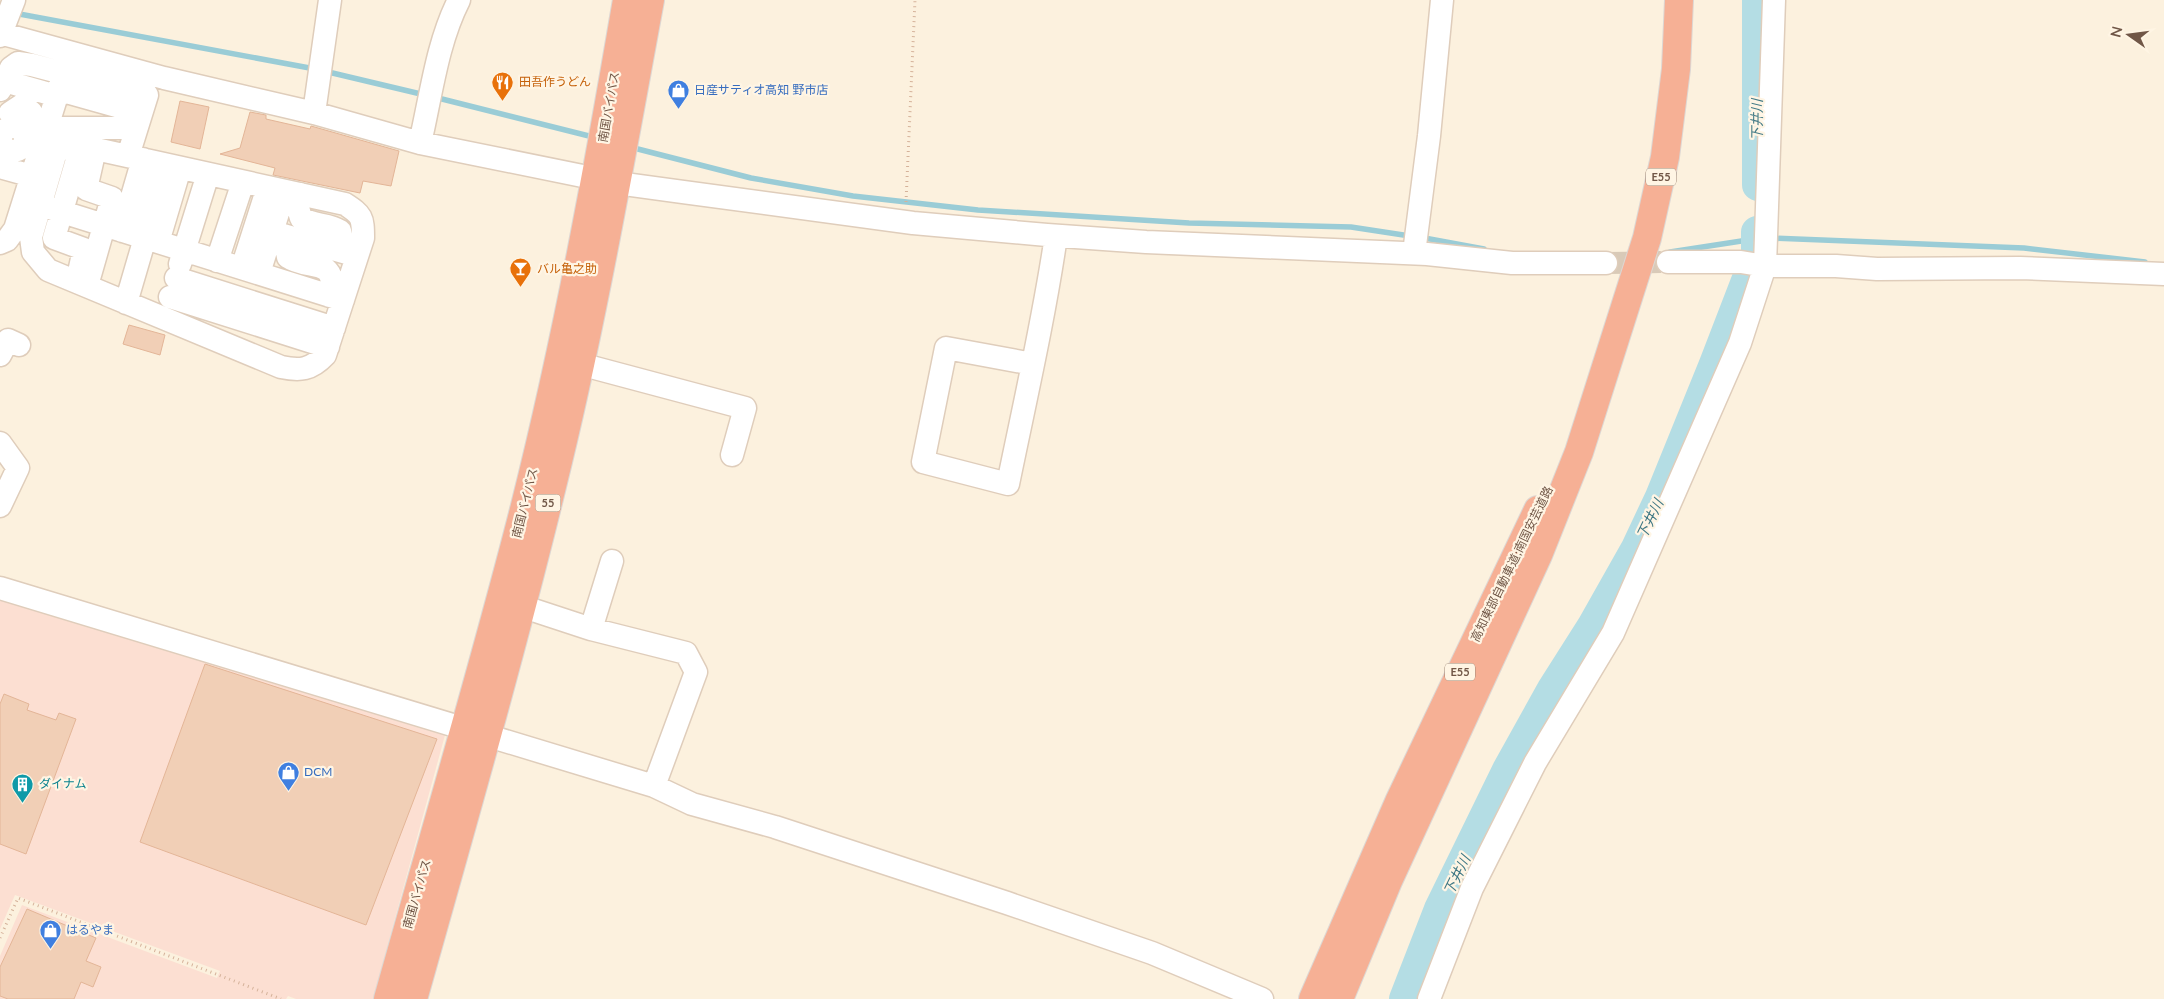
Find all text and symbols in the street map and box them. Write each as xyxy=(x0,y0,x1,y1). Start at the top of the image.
north arrow xyxy=(2104,10,2154,60)
text: N xyxy=(2106,24,2125,39)
restaurant icon: 田吾作うどん xyxy=(491,70,515,101)
street label: 南国バイパス xyxy=(595,70,622,144)
place label: 田吾作うどん xyxy=(519,74,591,89)
shop icon: 日産サティオ高知 野市店 xyxy=(666,78,690,109)
place label: 日産サティオ高知 野市店 xyxy=(694,82,828,97)
water label: 下井川 xyxy=(1748,97,1765,141)
road number: E55 xyxy=(1646,168,1676,186)
bar icon: バル亀之助 xyxy=(509,257,533,288)
place label: バル亀之助 xyxy=(537,261,597,276)
street label: 南国バイパス xyxy=(509,466,540,540)
street label: 高知東部自動車道;南国安芸道路 xyxy=(1467,484,1556,644)
road number: 55 xyxy=(536,494,560,512)
water label: 下井川 xyxy=(1633,494,1667,541)
road number: E55 xyxy=(1445,664,1475,680)
shop icon: DCM xyxy=(276,760,300,791)
place label: DCM xyxy=(304,764,332,779)
building icon: ダイナム xyxy=(11,772,35,803)
place label: ダイナム xyxy=(39,776,86,791)
water label: 下井川 xyxy=(1440,850,1474,897)
street label: 南国バイパス xyxy=(399,857,434,930)
shop icon: はるやま xyxy=(38,918,62,949)
place label: はるやま xyxy=(66,922,114,937)

